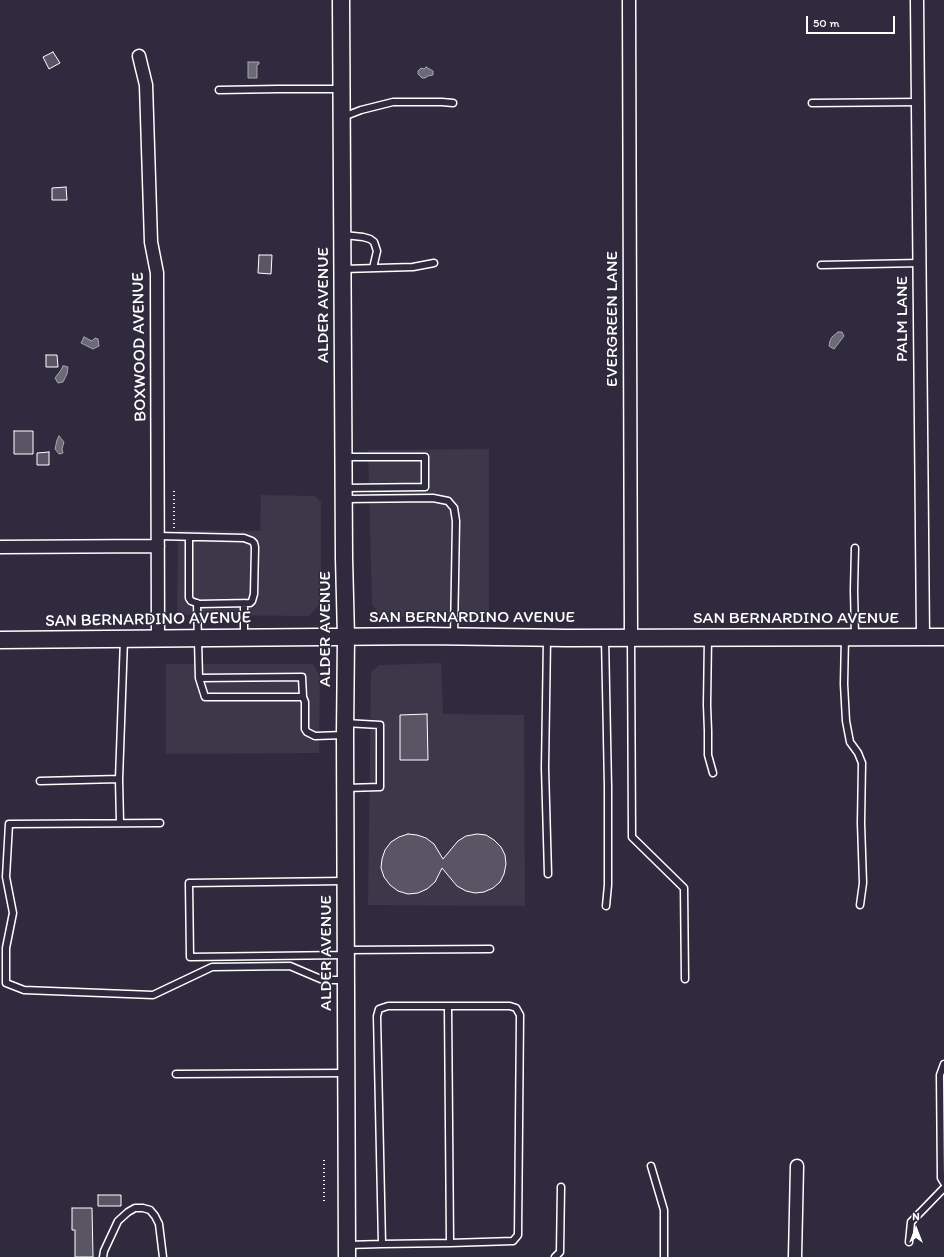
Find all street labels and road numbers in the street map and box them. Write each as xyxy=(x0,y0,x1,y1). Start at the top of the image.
street label: ALDER AVENUE xyxy=(314,247,334,363)
street label: EVERGREEN LANE xyxy=(603,251,623,387)
street label: BOXWOOD AVENUE xyxy=(128,272,152,422)
street label: PALM LANE xyxy=(893,276,913,362)
street label: ALDER AVENUE xyxy=(316,571,336,687)
street label: SAN BERNARDINO AVENUE xyxy=(45,608,251,632)
street label: SAN BERNARDINO AVENUE xyxy=(369,608,575,628)
street label: SAN BERNARDINO AVENUE xyxy=(693,609,899,629)
street label: ALDER AVENUE xyxy=(317,895,337,1011)

